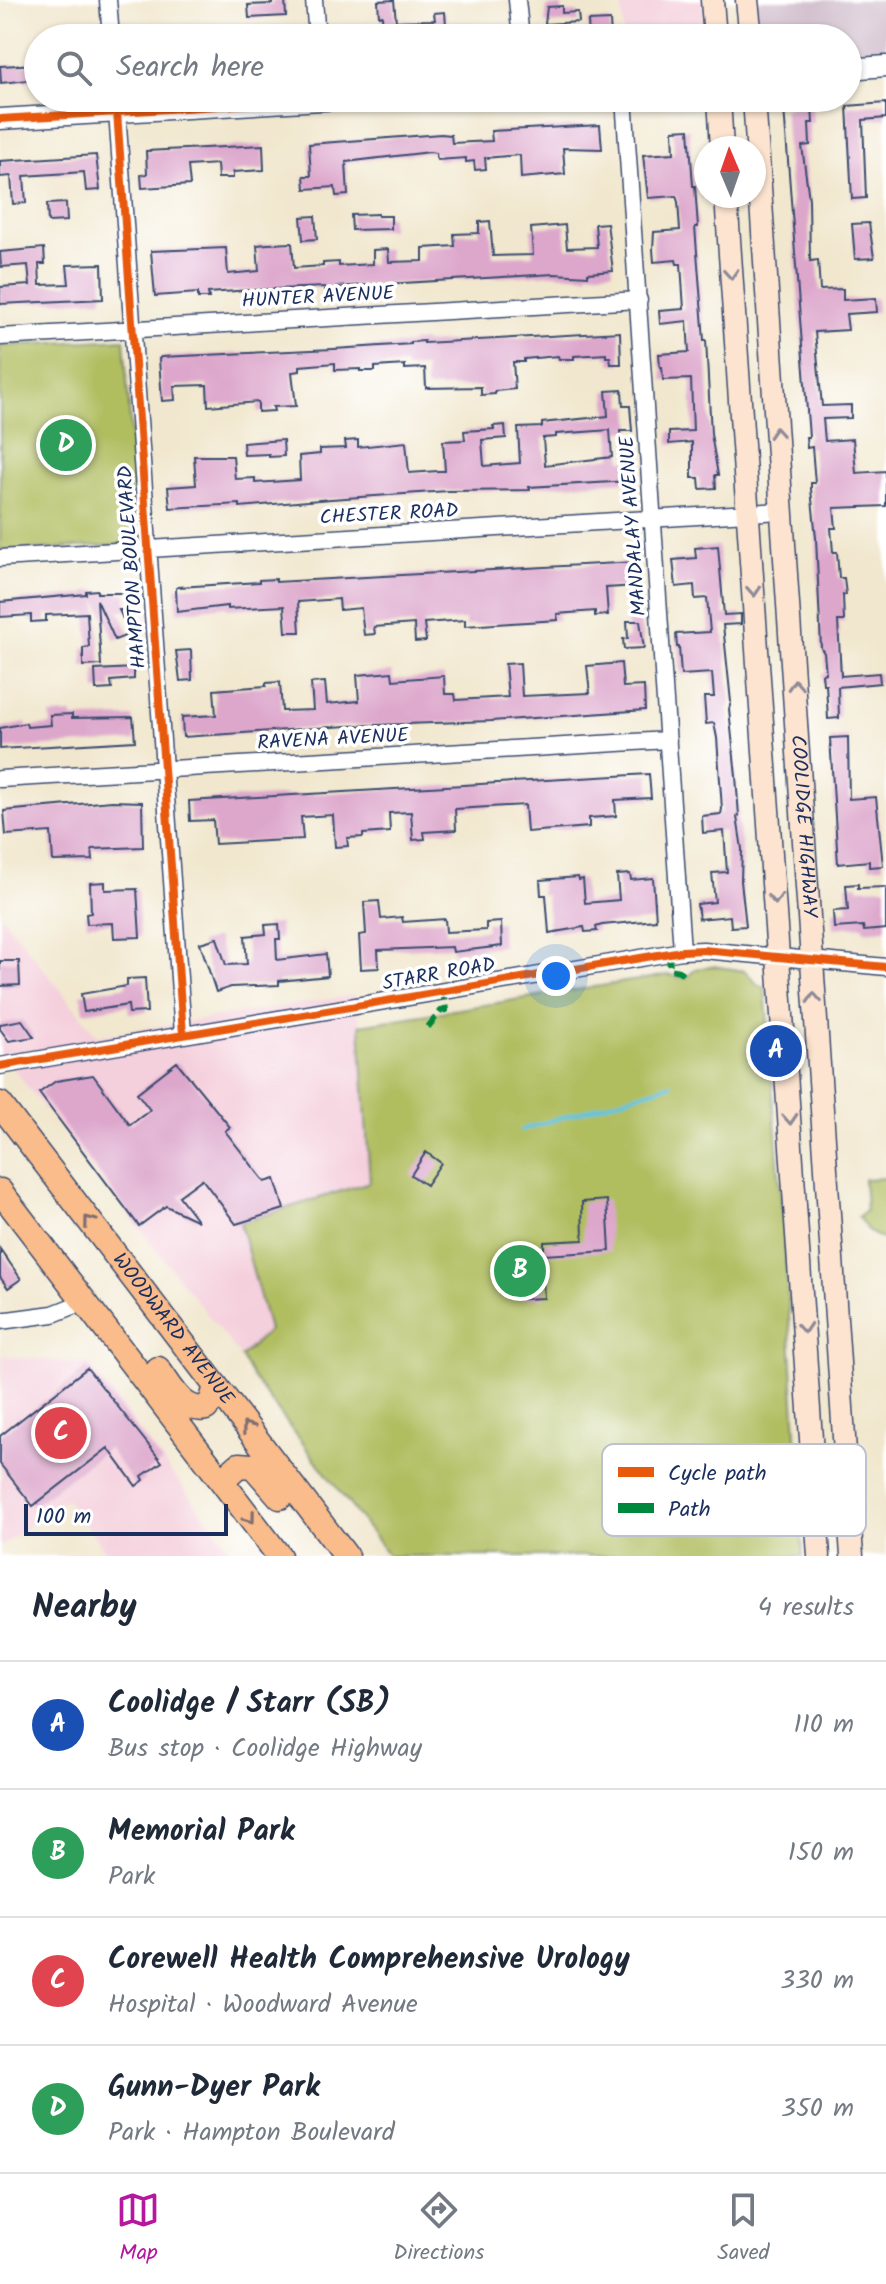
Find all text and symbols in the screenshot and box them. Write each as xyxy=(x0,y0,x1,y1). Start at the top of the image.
search box xyxy=(24,24,862,112)
text: Search here xyxy=(116,44,264,92)
icon: search xyxy=(52,46,96,90)
north arrow xyxy=(694,136,766,208)
one-way arrow xyxy=(722,268,739,281)
street label: HUNTER AVENUE xyxy=(241,278,396,318)
pin: D xyxy=(40,415,92,475)
one-way arrow xyxy=(768,426,785,439)
street label: MANDALAY AVENUE xyxy=(612,433,656,617)
street label: HAMPTON BOULEVARD xyxy=(110,464,156,670)
street label: CHESTER ROAD xyxy=(319,495,459,535)
one-way arrow xyxy=(745,585,762,598)
one-way arrow xyxy=(787,678,804,691)
street label: RAVENA AVENUE xyxy=(256,720,411,760)
street label: COOLIDGE HIGHWAY xyxy=(781,734,825,920)
one-way arrow xyxy=(766,893,783,906)
street label: STARR ROAD xyxy=(380,949,498,1001)
your location xyxy=(536,956,576,996)
one-way arrow xyxy=(806,991,823,1004)
pin: A xyxy=(750,1021,802,1081)
one-way arrow xyxy=(781,1113,798,1126)
one-way arrow xyxy=(85,1215,99,1230)
pin: B xyxy=(494,1241,546,1301)
street label: WOODWARD AVENUE xyxy=(104,1246,242,1414)
one-way arrow xyxy=(795,1322,812,1335)
pin: C xyxy=(35,1403,87,1463)
one-way arrow xyxy=(243,1421,257,1436)
legend xyxy=(602,1444,866,1536)
text: Cycle path xyxy=(668,1457,767,1492)
text: Path xyxy=(668,1493,711,1528)
scale bar xyxy=(24,1500,228,1536)
text: 100 m xyxy=(36,1500,91,1535)
one-way arrow xyxy=(241,1509,255,1524)
text: Nearby xyxy=(32,1581,137,1635)
text: 4 results xyxy=(758,1587,854,1629)
text: Coolidge / Starr (SB) xyxy=(108,1680,391,1728)
text: A xyxy=(50,1704,66,1746)
text: 110 m xyxy=(794,1704,854,1746)
text: Bus stop · Coolidge Highway xyxy=(108,1728,422,1770)
text: Memorial Park xyxy=(108,1808,294,1856)
text: B xyxy=(50,1832,66,1874)
text: 150 m xyxy=(788,1832,854,1874)
text: Park xyxy=(108,1856,155,1898)
text: Corewell Health Comprehensive Urology xyxy=(108,1936,630,1984)
text: C xyxy=(50,1960,66,2002)
text: 330 m xyxy=(780,1960,854,2002)
text: Hospital · Woodward Avenue xyxy=(108,1984,418,2026)
text: Gunn-Dyer Park xyxy=(108,2064,320,2112)
text: D xyxy=(49,2088,67,2130)
text: 350 m xyxy=(781,2088,854,2130)
text: Park · Hampton Boulevard xyxy=(108,2112,395,2154)
tab: Map xyxy=(116,2188,160,2271)
tab: Directions xyxy=(393,2188,485,2271)
tab: Saved xyxy=(717,2188,770,2271)

